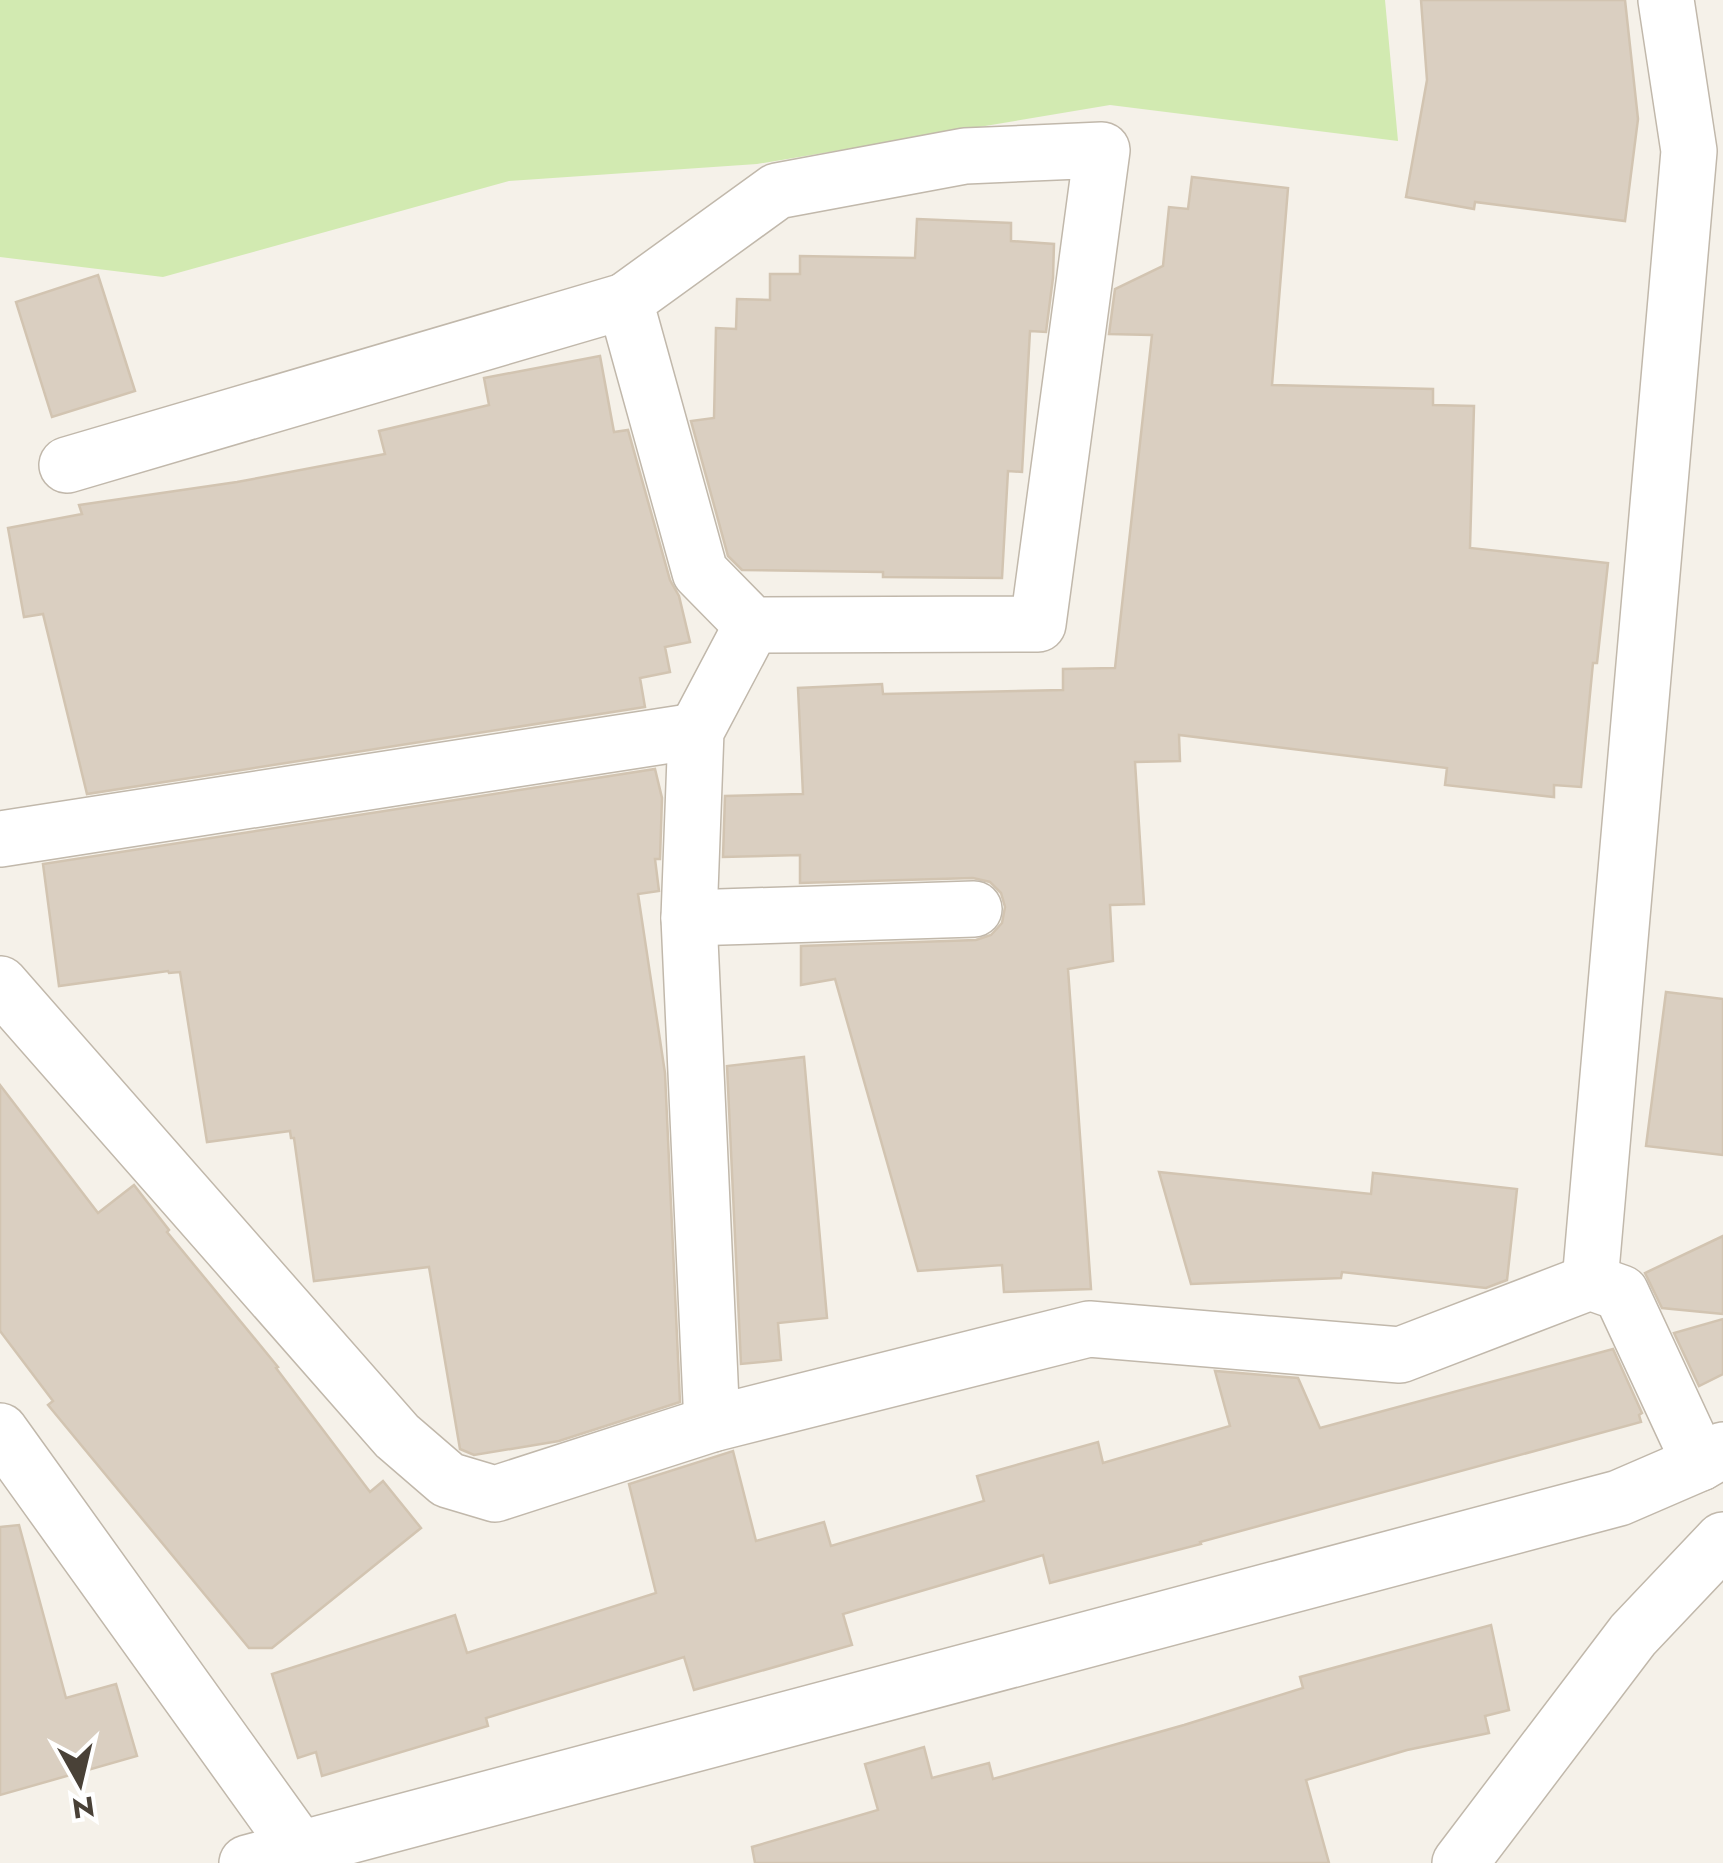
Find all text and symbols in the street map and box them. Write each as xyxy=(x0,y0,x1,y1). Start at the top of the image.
north arrow xyxy=(30,1733,130,1833)
text: N xyxy=(70,1785,97,1829)

